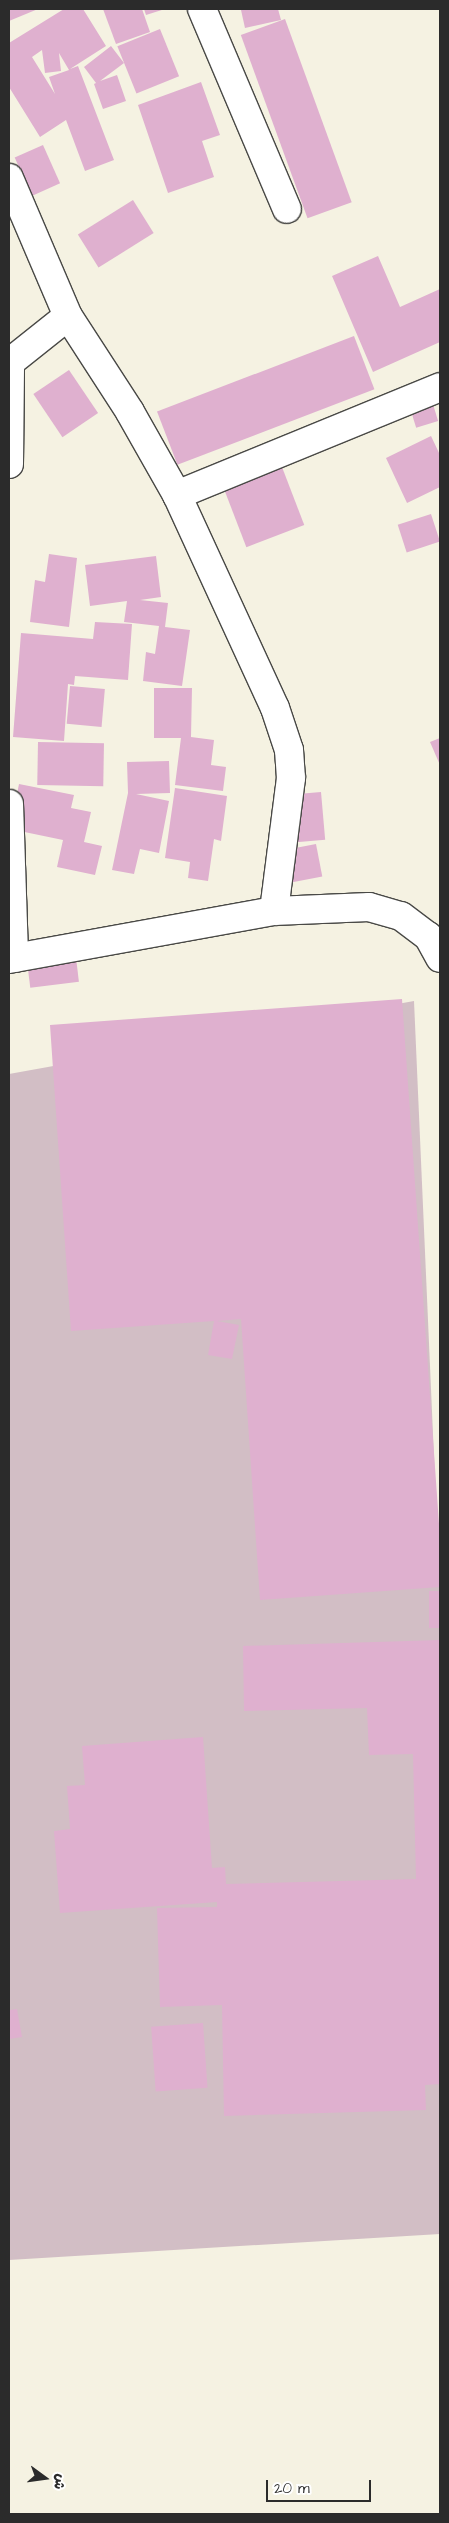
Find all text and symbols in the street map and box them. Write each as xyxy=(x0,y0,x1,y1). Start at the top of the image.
north arrow xyxy=(20,2453,70,2503)
scale bar xyxy=(269,2470,374,2502)
text: ش xyxy=(48,2472,71,2492)
text: 20 m xyxy=(274,2478,310,2499)

